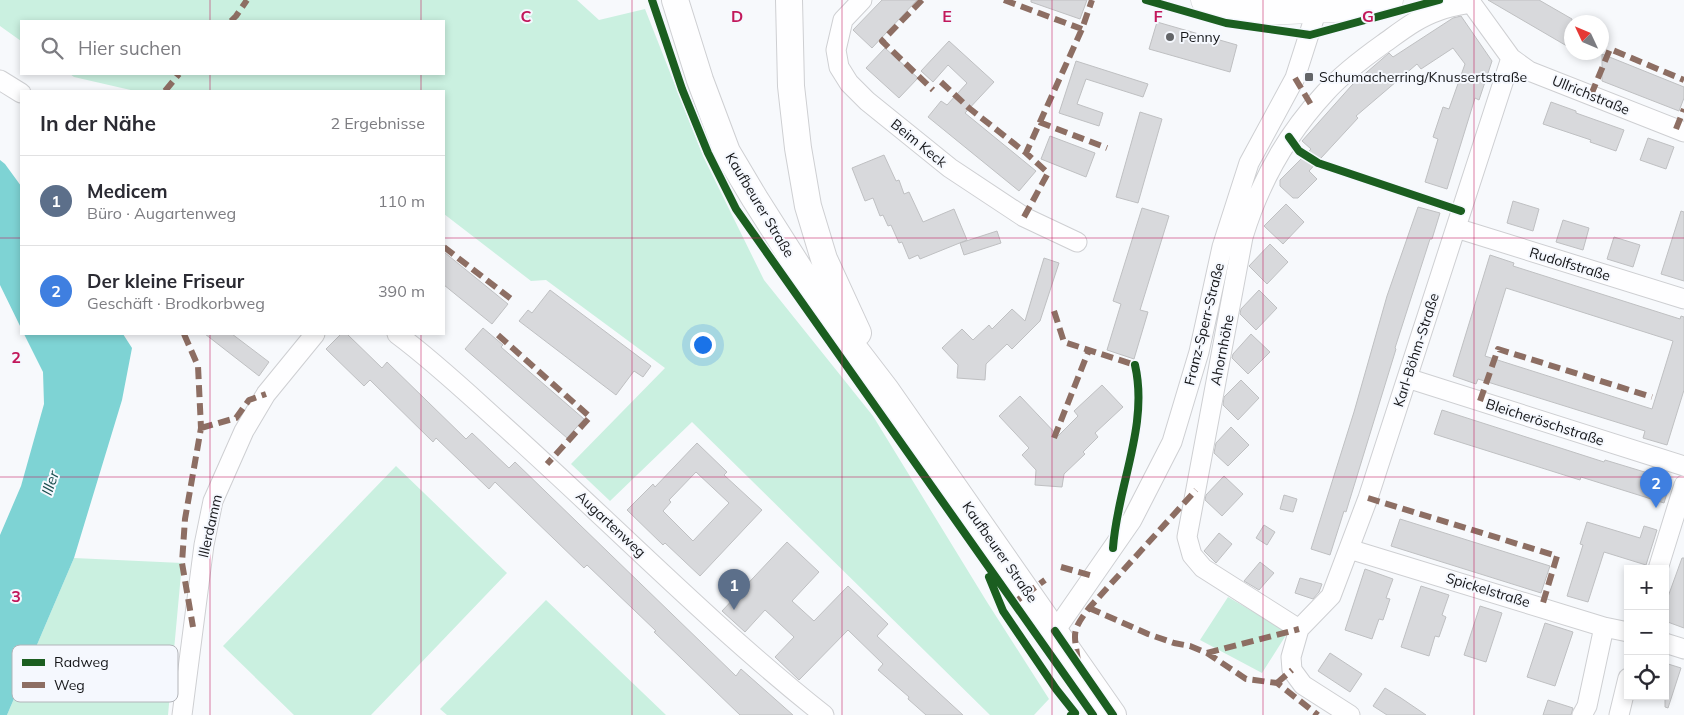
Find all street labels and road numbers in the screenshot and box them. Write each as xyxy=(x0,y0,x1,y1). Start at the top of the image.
street label: Ullrichstraße xyxy=(1550,71,1632,119)
street label: Beim Keck xyxy=(887,115,951,172)
street label: Kaufbeurer Straße xyxy=(722,149,798,261)
street label: Rudolfstraße xyxy=(1527,243,1613,285)
street label: Franz-Sperr-Straße xyxy=(1180,261,1228,387)
street label: Karl-Böhm-Straße xyxy=(1389,291,1443,409)
street label: Ahornhöhe xyxy=(1206,313,1238,387)
street label: Bleicheröschstraße xyxy=(1484,394,1606,450)
street label: Augartenweg xyxy=(572,487,650,561)
street label: Illerdamm xyxy=(194,493,226,559)
street label: Kaufbeurer Straße xyxy=(958,498,1042,606)
street label: Spickelstraße xyxy=(1444,569,1532,611)

